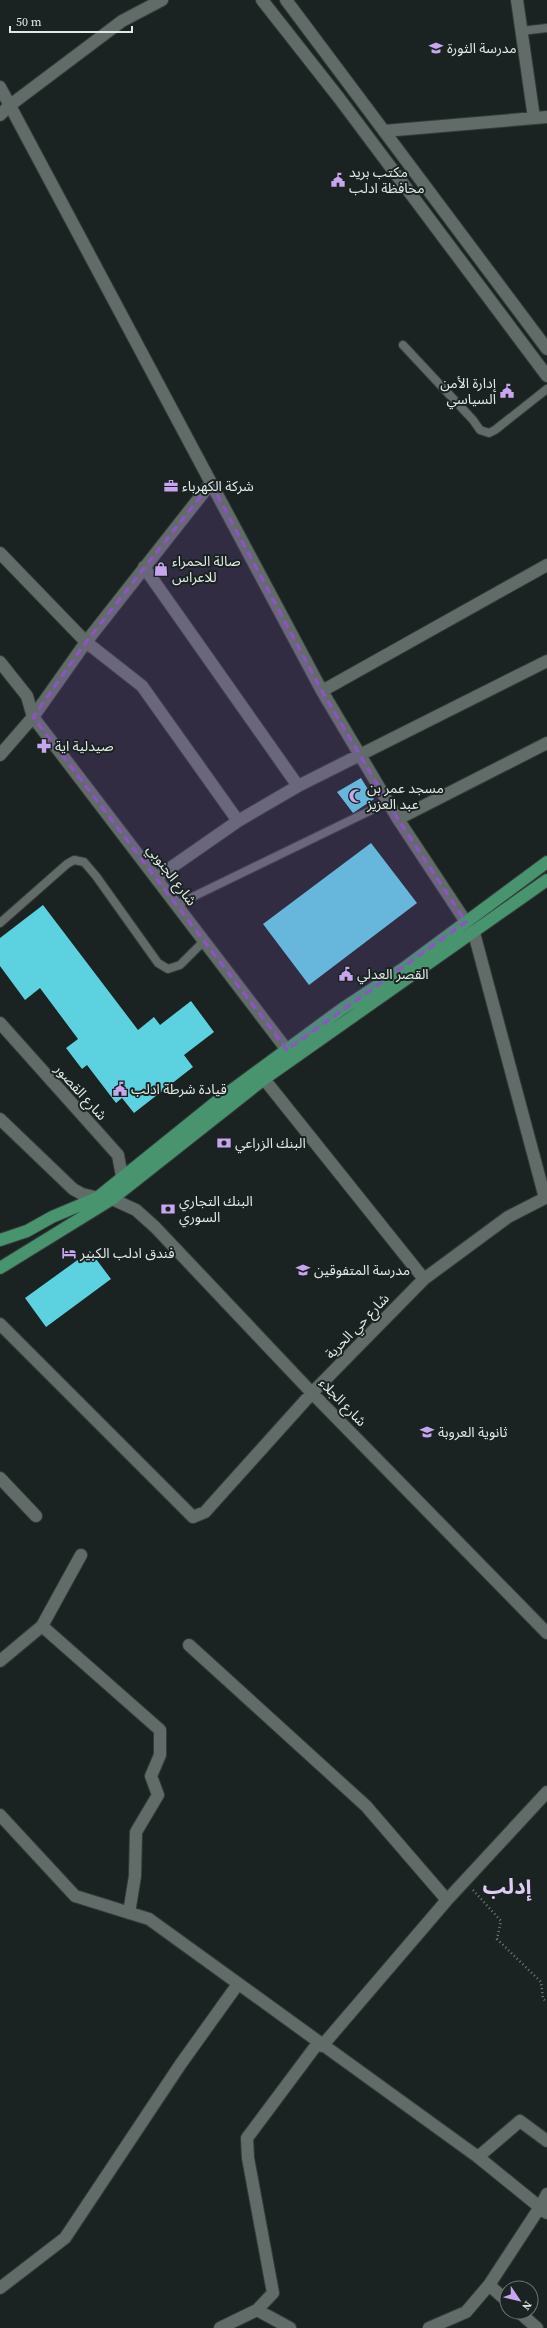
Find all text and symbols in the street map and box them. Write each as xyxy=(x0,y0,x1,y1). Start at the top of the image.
scale bar xyxy=(10,8,132,34)
text: 50 m xyxy=(16,14,42,30)
place label: مدرسة الثورة xyxy=(447,38,517,58)
school or university icon: مدرسة الثورة xyxy=(428,40,444,56)
place label: مكتب بريد محافظة ادلب xyxy=(349,162,425,198)
public building icon: مكتب بريد محافظة ادلب xyxy=(330,172,346,188)
place label: إدارة الأمن السياسي xyxy=(440,373,497,410)
public building icon: إدارة الأمن السياسي xyxy=(499,383,515,399)
place label: شركة الكهرباء xyxy=(182,476,254,496)
office icon: شركة الكهرباء xyxy=(163,478,179,494)
place label: صالة الحمراء للاعراس xyxy=(172,551,241,587)
shop icon: صالة الحمراء للاعراس xyxy=(153,561,169,577)
place label: صيدلية اية xyxy=(55,736,114,756)
pharmacy icon: صيدلية اية xyxy=(36,738,52,754)
place label: مسجد عمر بن عبد العزيز xyxy=(366,778,444,814)
mosque icon: مسجد عمر بن عبد العزيز xyxy=(348,788,364,804)
street label: شارع الجنوبي xyxy=(141,840,202,911)
place label: القصر العدلي xyxy=(357,964,429,985)
public building icon: القصر العدلي xyxy=(338,966,354,982)
street label: شارع القصور xyxy=(49,1059,112,1125)
place label: قيادة شرطة ادلب xyxy=(131,1079,227,1099)
public building icon: قيادة شرطة ادلب xyxy=(112,1081,128,1097)
place label: البنك الزراعي xyxy=(235,1133,306,1154)
bank icon: البنك الزراعي xyxy=(216,1135,232,1151)
place label: البنك التجاري السوري xyxy=(179,1191,253,1228)
bank icon: البنك التجاري السوري xyxy=(160,1201,176,1217)
place label: فندق ادلب الكبير xyxy=(79,1243,174,1263)
hotel icon: فندق ادلب الكبير xyxy=(61,1245,77,1261)
place label: مدرسة المتفوقين xyxy=(314,1260,410,1280)
school or university icon: مدرسة المتفوقين xyxy=(295,1262,311,1278)
street label: شارع حي الحرية xyxy=(321,1289,394,1364)
street label: شارع الجلاء xyxy=(314,1373,371,1431)
place label: ثانوية العروبة xyxy=(438,1422,508,1442)
school or university icon: ثانوية العروبة xyxy=(419,1424,435,1440)
district label: إدلب xyxy=(483,1871,532,1902)
north arrow xyxy=(499,2280,539,2320)
text: N xyxy=(518,2298,535,2313)

